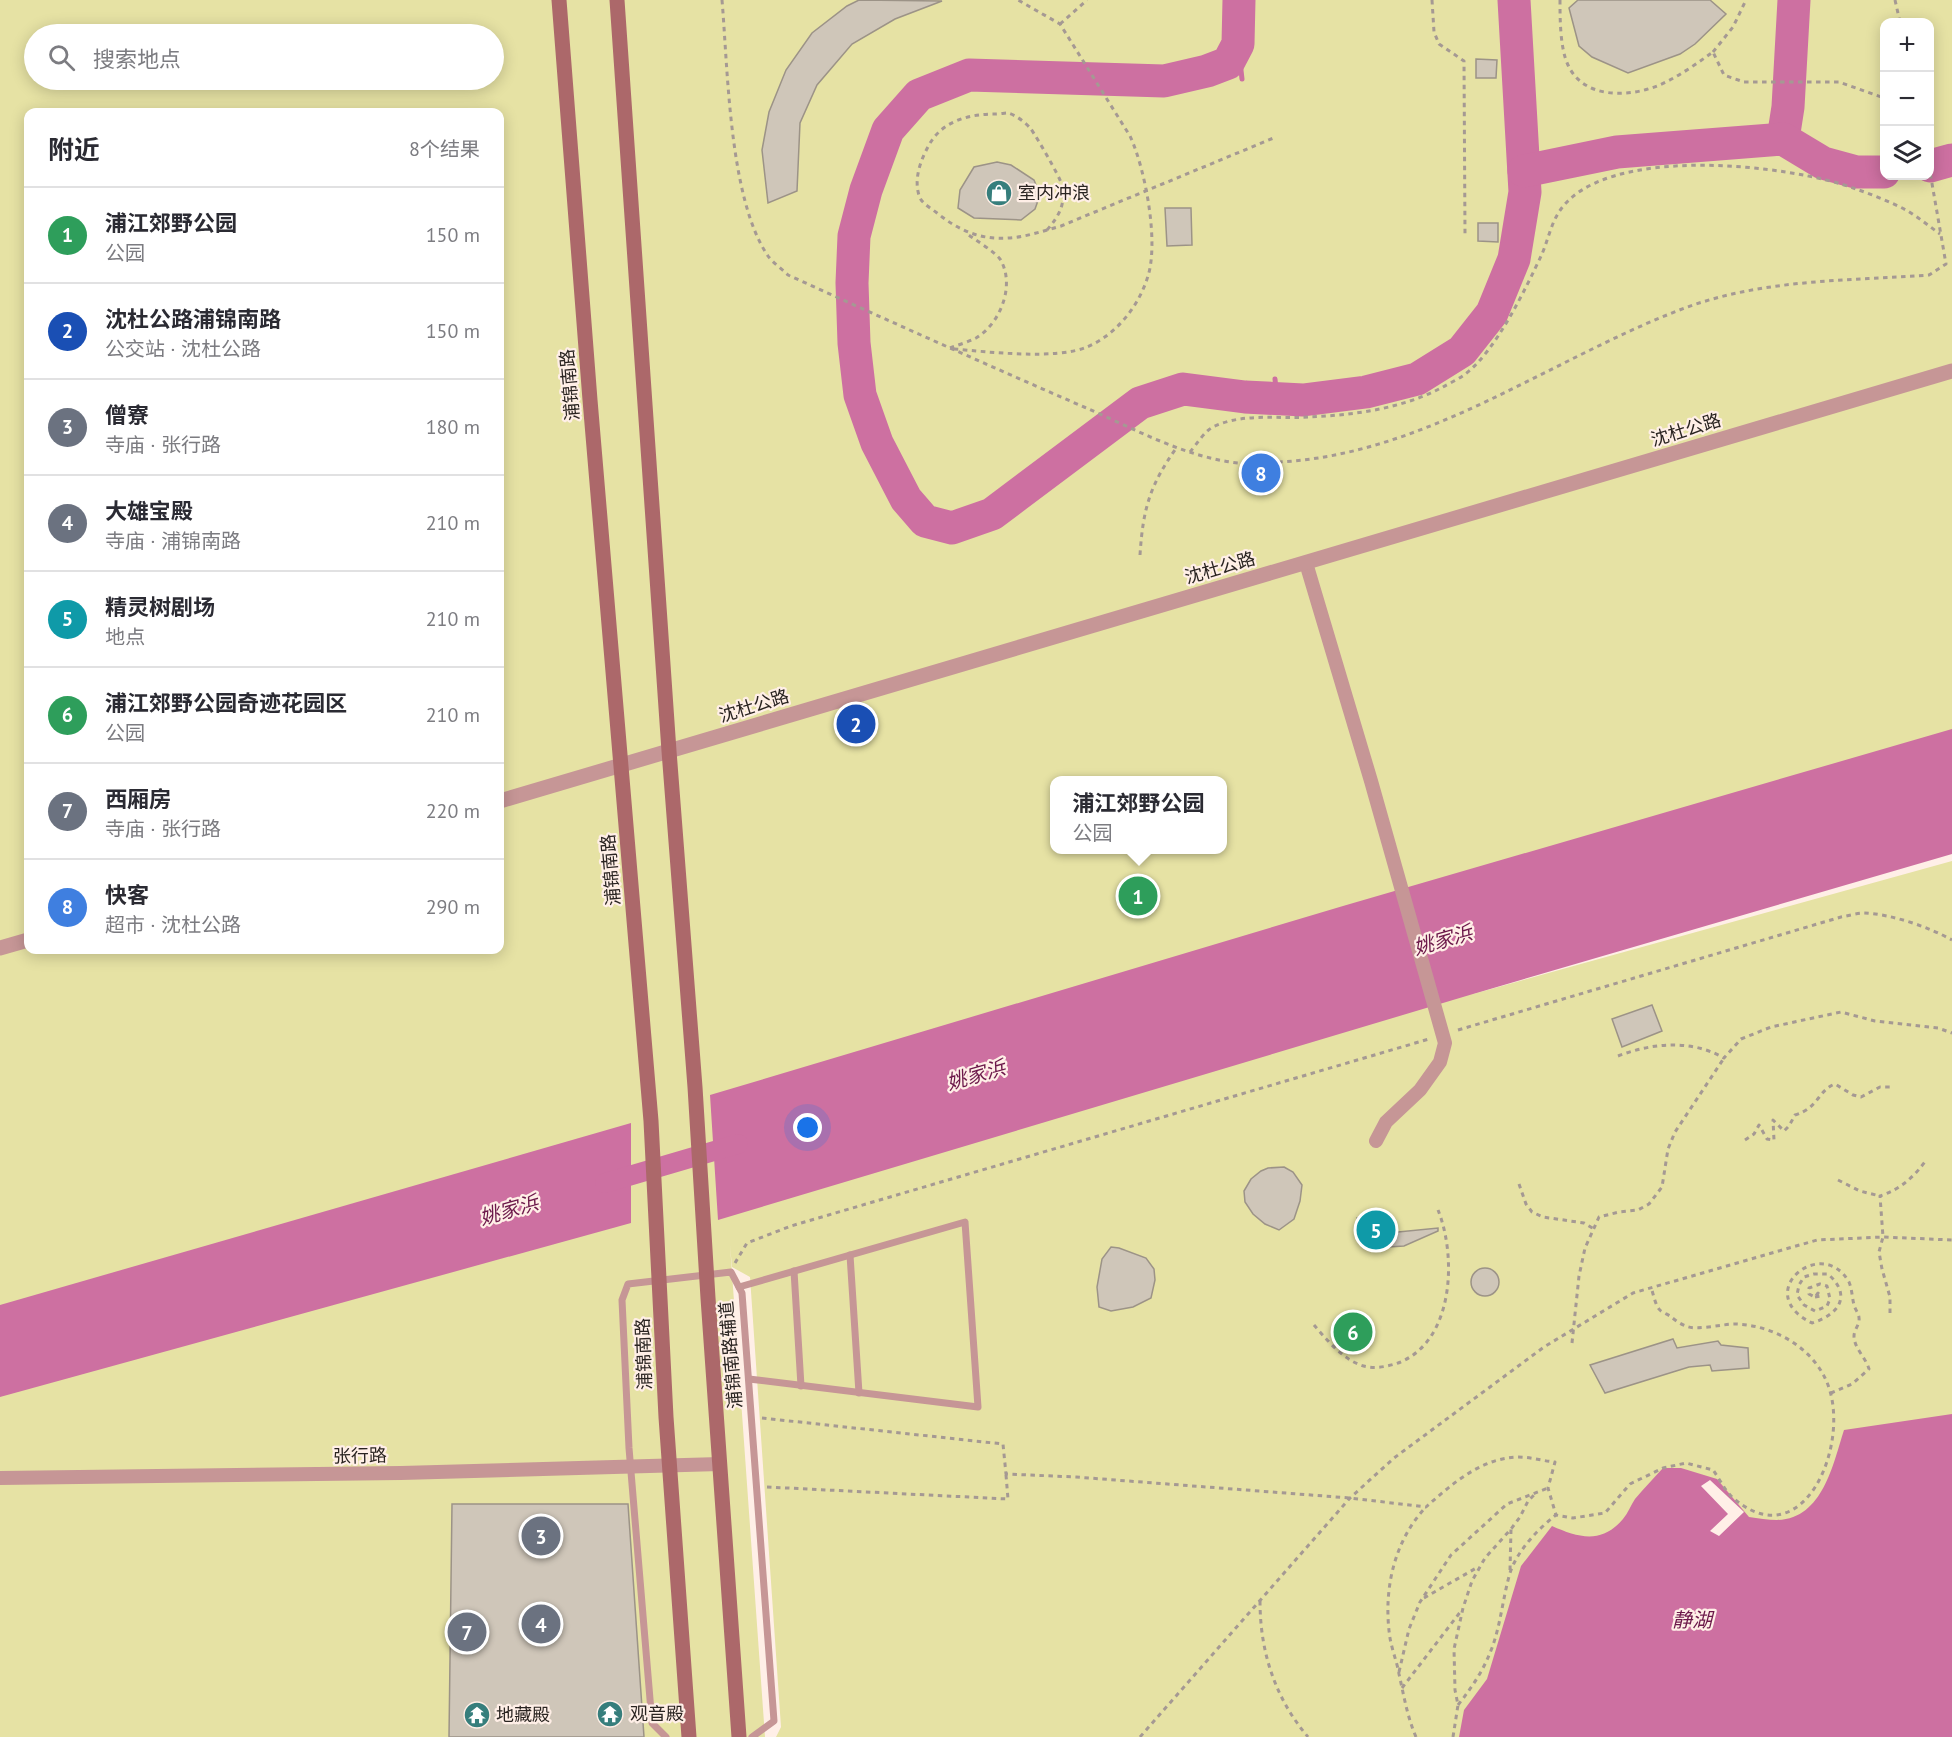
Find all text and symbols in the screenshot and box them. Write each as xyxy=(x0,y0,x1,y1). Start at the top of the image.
map controls xyxy=(1880,18,1934,180)
button: + xyxy=(1880,18,1934,72)
search box xyxy=(24,24,504,90)
icon: search xyxy=(45,41,78,74)
text: 搜索地点 xyxy=(93,45,181,73)
button: − xyxy=(1880,72,1934,126)
button: layers xyxy=(1880,126,1934,180)
text: 附近 xyxy=(48,133,100,166)
text: 8个结果 xyxy=(409,136,480,162)
shop icon: 室内冲浪 xyxy=(984,178,1014,208)
place label: 室内冲浪 xyxy=(1018,181,1090,204)
text: 浦江郊野公园 xyxy=(105,209,237,237)
text: 1 xyxy=(62,222,73,248)
text: 150 m xyxy=(426,222,480,248)
text: 公园 xyxy=(105,240,145,266)
text: 沈杜公路浦锦南路 xyxy=(105,305,281,333)
text: 2 xyxy=(62,318,73,344)
text: 150 m xyxy=(426,318,480,344)
text: 公交站 · 沈杜公路 xyxy=(105,336,261,362)
street label: 浦锦南路 xyxy=(555,348,584,422)
text: 僧寮 xyxy=(105,401,149,429)
street label: 沈杜公路 xyxy=(1648,408,1724,451)
text: 3 xyxy=(62,414,73,440)
text: 180 m xyxy=(426,414,480,440)
text: 寺庙 · 张行路 xyxy=(105,432,221,458)
pin: 8 xyxy=(1242,450,1280,496)
text: 大雄宝殿 xyxy=(105,497,193,525)
text: 4 xyxy=(62,510,73,536)
text: 210 m xyxy=(426,510,480,536)
text: 寺庙 · 浦锦南路 xyxy=(105,528,241,554)
street label: 沈杜公路 xyxy=(1182,547,1258,588)
text: 精灵树剧场 xyxy=(105,593,215,621)
text: 5 xyxy=(62,606,73,632)
text: 210 m xyxy=(426,606,480,632)
text: 地点 xyxy=(105,624,145,650)
street label: 沈杜公路 xyxy=(716,684,792,727)
text: 浦江郊野公园奇迹花园区 xyxy=(105,689,347,717)
text: 6 xyxy=(62,702,73,728)
text: 210 m xyxy=(426,702,480,728)
pin: 2 xyxy=(836,702,876,746)
text: 公园 xyxy=(105,720,145,746)
popup xyxy=(1050,776,1227,854)
text: 西厢房 xyxy=(105,785,171,813)
text: 浦江郊野公园 xyxy=(1072,789,1205,817)
text: 7 xyxy=(62,798,73,824)
text: 220 m xyxy=(426,798,480,824)
text: 寺庙 · 张行路 xyxy=(105,816,221,842)
text: 公园 xyxy=(1072,820,1112,846)
street label: 浦锦南路 xyxy=(596,833,625,907)
pin: 1 xyxy=(1118,874,1158,918)
text: 快客 xyxy=(105,881,149,909)
text: 8 xyxy=(62,894,73,920)
text: 290 m xyxy=(426,894,480,920)
text: 超市 · 沈杜公路 xyxy=(105,912,241,938)
water label: 姚家浜 xyxy=(1411,919,1477,961)
water label: 姚家浜 xyxy=(944,1054,1010,1096)
your location xyxy=(793,1113,822,1142)
water label: 姚家浜 xyxy=(477,1189,543,1231)
pin: 5 xyxy=(1356,1208,1396,1252)
street label: 浦锦南路辅道 xyxy=(714,1300,747,1410)
pin: 6 xyxy=(1334,1310,1372,1354)
street label: 浦锦南路 xyxy=(631,1318,656,1390)
street label: 张行路 xyxy=(333,1444,387,1467)
pin: 3 xyxy=(522,1514,560,1558)
pin: 4 xyxy=(522,1602,560,1646)
water label: 静湖 xyxy=(1672,1607,1715,1633)
pin: 7 xyxy=(448,1610,486,1654)
temple icon: 观音殿 xyxy=(595,1699,625,1729)
temple icon: 地藏殿 xyxy=(462,1700,492,1730)
place label: 观音殿 xyxy=(630,1702,684,1725)
place label: 地藏殿 xyxy=(496,1703,550,1726)

